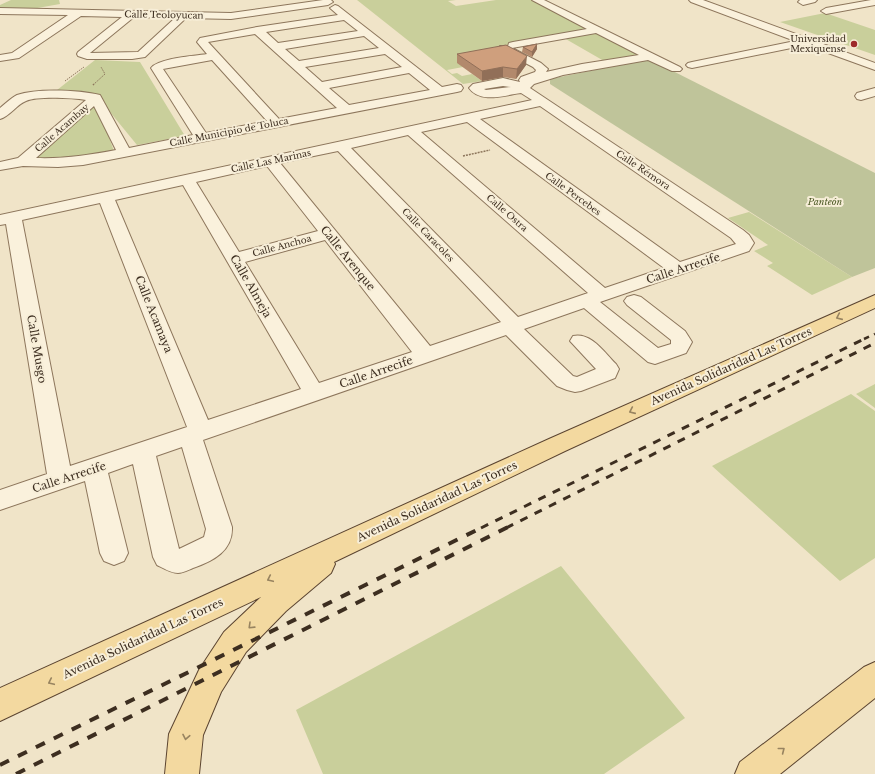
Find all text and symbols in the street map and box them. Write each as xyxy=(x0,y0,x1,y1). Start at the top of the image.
street label: Calle Teoloyucan xyxy=(124,8,204,21)
place label: Universidad Mexiquense xyxy=(790,33,846,54)
marker: Universidad Mexiquense xyxy=(849,39,859,49)
street label: Calle Acambay xyxy=(32,101,91,154)
street label: Calle Municipio de Toluca xyxy=(169,115,289,148)
street label: Calle Las Marinas xyxy=(230,147,312,174)
street label: Calle Rémora xyxy=(614,147,672,192)
street label: Calle Percebes xyxy=(543,170,603,217)
street label: Calle Ostra xyxy=(484,192,530,234)
park label: Panteón xyxy=(807,196,843,207)
street label: Calle Caracoles xyxy=(400,206,457,264)
street label: Calle Arenque xyxy=(318,223,378,293)
street label: Calle Anchoa xyxy=(251,232,313,259)
street label: Calle Arrecife xyxy=(644,250,722,286)
street label: Calle Almeja xyxy=(227,252,275,321)
street label: Calle Acamaya xyxy=(132,273,176,356)
one-way arrow xyxy=(836,312,844,320)
street label: Calle Musgo xyxy=(24,314,50,384)
street label: Avenida Solidaridad Las Torres xyxy=(647,324,814,408)
street label: Calle Arrecife xyxy=(337,353,415,391)
one-way arrow xyxy=(629,406,636,414)
street label: Avenida Solidaridad Las Torres xyxy=(354,458,519,545)
street label: Calle Arrecife xyxy=(30,459,108,495)
one-way arrow xyxy=(267,574,274,582)
street label: Avenida Solidaridad Las Torres xyxy=(60,595,225,682)
one-way arrow xyxy=(248,621,256,629)
one-way arrow xyxy=(47,677,55,685)
one-way arrow xyxy=(183,734,191,740)
one-way arrow xyxy=(778,748,785,755)

